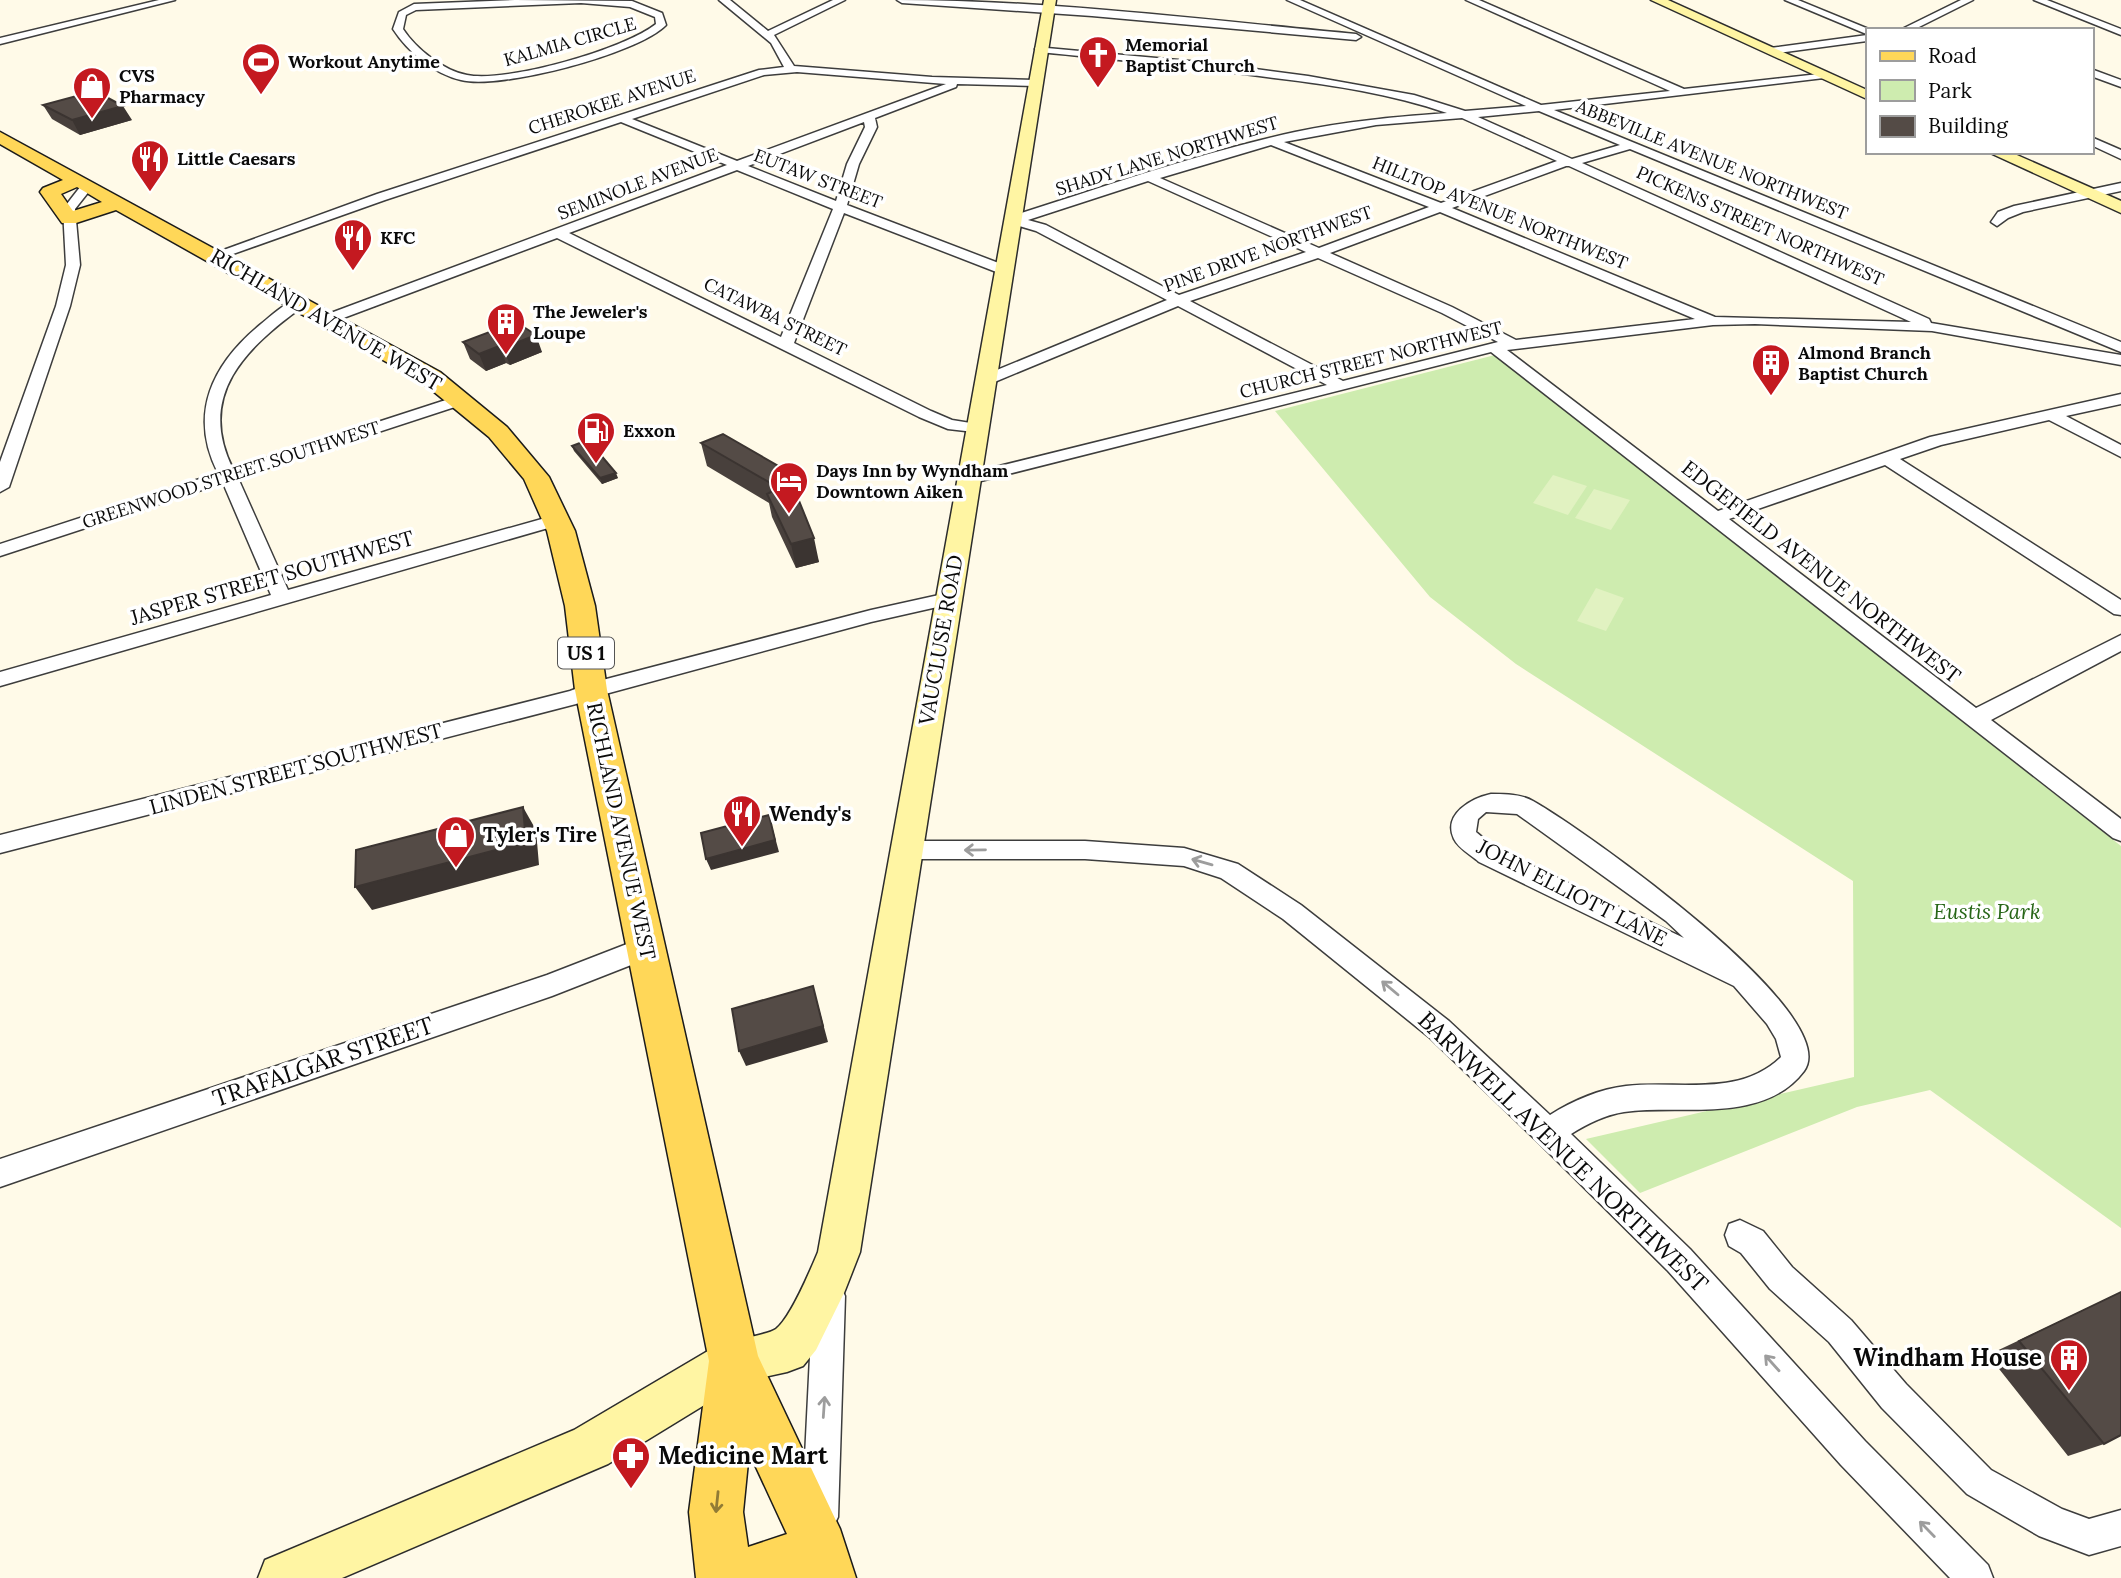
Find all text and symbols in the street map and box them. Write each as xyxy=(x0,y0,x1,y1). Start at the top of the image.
street label: KALMIA CIRCLE xyxy=(501,12,639,71)
legend xyxy=(1866,28,2093,154)
place label: Memorial Baptist Church xyxy=(1125,33,1255,77)
church icon: Memorial Baptist Church xyxy=(1077,34,1119,89)
sports icon: Workout Anytime xyxy=(240,41,282,96)
text: Road xyxy=(1928,42,1977,69)
place label: Workout Anytime xyxy=(288,50,440,73)
place label: CVS Pharmacy xyxy=(119,64,205,108)
street label: CHEROKEE AVENUE xyxy=(525,64,698,139)
shop icon: CVS Pharmacy xyxy=(71,65,113,120)
text: Park xyxy=(1928,77,1972,104)
street label: ABBEVILLE AVENUE NORTHWEST xyxy=(1572,94,1852,225)
street label: SHADY LANE NORTHWEST xyxy=(1053,110,1282,200)
text: Building xyxy=(1928,112,2008,139)
restaurant icon: Little Caesars xyxy=(129,138,171,193)
street label: SEMINOLE AVENUE xyxy=(554,142,721,225)
street label: EUTAW STREET xyxy=(751,143,886,214)
place label: Little Caesars xyxy=(177,147,296,170)
street label: HILLTOP AVENUE NORTHWEST xyxy=(1369,151,1632,275)
street label: PICKENS STREET NORTHWEST xyxy=(1633,160,1888,291)
street label: PINE DRIVE NORTHWEST xyxy=(1160,200,1376,297)
restaurant icon: KFC xyxy=(332,217,374,272)
place label: KFC xyxy=(380,226,416,249)
street label: RICHLAND AVENUE WEST xyxy=(206,242,447,397)
street label: CATAWBA STREET xyxy=(700,272,851,361)
place label: The Jeweler's Loupe xyxy=(533,300,648,344)
building icon: The Jeweler's Loupe xyxy=(485,301,527,356)
street label: CHURCH STREET NORTHWEST xyxy=(1237,316,1505,403)
place label: Almond Branch Baptist Church xyxy=(1798,341,1931,385)
building icon: Almond Branch Baptist Church xyxy=(1750,342,1792,397)
fuel station icon: Exxon xyxy=(575,410,617,465)
street label: GREENWOOD STREET SOUTHWEST xyxy=(79,415,383,534)
place label: Exxon xyxy=(623,419,676,442)
street label: EDGEFIELD AVENUE NORTHWEST xyxy=(1676,454,1966,689)
place label: Days Inn by Wyndham Downtown Aiken xyxy=(816,459,1009,503)
hotel icon: Days Inn by Wyndham Downtown Aiken xyxy=(768,460,810,515)
street label: JASPER STREET SOUTHWEST xyxy=(126,524,417,631)
street label: VAUCLUSE ROAD xyxy=(912,553,969,728)
road number: US 1 xyxy=(558,638,614,668)
street label: RICHLAND AVENUE WEST xyxy=(581,700,662,962)
street label: LINDEN STREET SOUTHWEST xyxy=(146,716,445,821)
restaurant icon: Wendy's xyxy=(721,793,763,848)
place label: Wendy's xyxy=(769,800,851,827)
shop icon: Tyler's Tire xyxy=(435,814,477,869)
place label: Tyler's Tire xyxy=(483,821,597,848)
street label: JOHN ELLIOTT LANE xyxy=(1472,832,1672,952)
one-way arrow xyxy=(964,844,987,857)
one-way arrow xyxy=(1191,855,1214,868)
park label: Eustis Park xyxy=(1933,898,2041,925)
one-way arrow xyxy=(1381,980,1399,996)
street label: BARNWELL AVENUE NORTHWEST xyxy=(1412,1004,1715,1299)
street label: TRAFALGAR STREET xyxy=(208,1009,437,1114)
building icon: Windham House xyxy=(2048,1337,2090,1392)
place label: Windham House xyxy=(1853,1342,2042,1373)
one-way arrow xyxy=(1763,1355,1780,1372)
one-way arrow xyxy=(818,1396,831,1419)
pharmacy icon: Medicine Mart xyxy=(610,1435,652,1490)
place label: Medicine Mart xyxy=(658,1440,829,1471)
one-way arrow xyxy=(710,1490,723,1513)
one-way arrow xyxy=(1919,1521,1936,1538)

